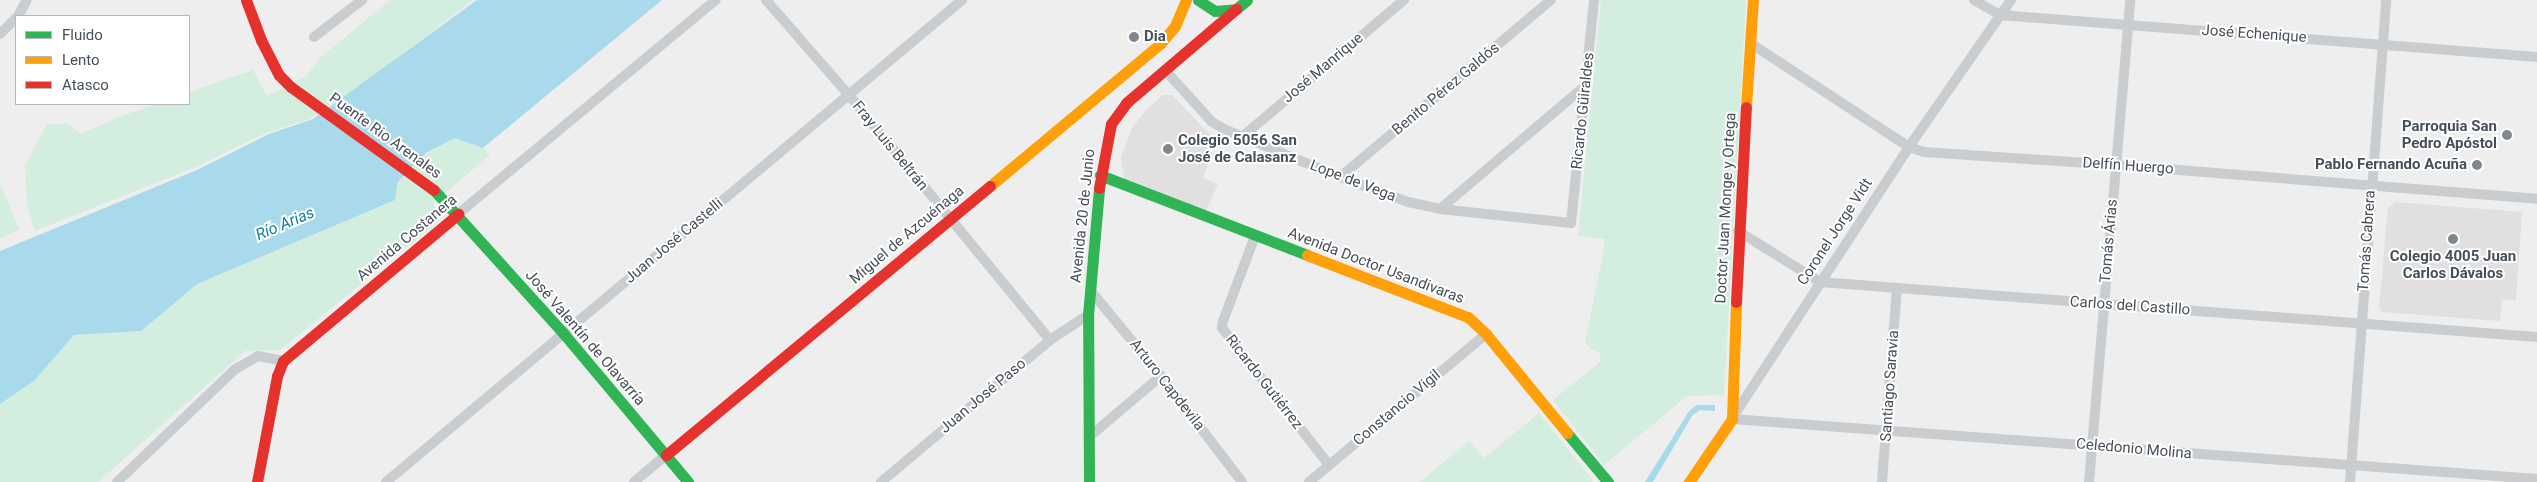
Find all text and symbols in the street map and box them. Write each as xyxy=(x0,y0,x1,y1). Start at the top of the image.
legend xyxy=(15,15,190,105)
street label: José Echenique xyxy=(2201,21,2307,47)
text: Fluido xyxy=(62,26,103,44)
place label: Dia xyxy=(1144,28,1166,46)
street label: José Manrique xyxy=(1279,29,1367,107)
marker: Dia xyxy=(1128,31,1140,43)
street label: Benito Pérez Galdós xyxy=(1389,39,1503,139)
text: Lento xyxy=(62,51,100,69)
street label: Ricardo Güiraldes xyxy=(1568,52,1598,170)
text: Atasco xyxy=(62,76,109,94)
street label: Puente Rio Arenales xyxy=(325,89,445,183)
street label: Fray Luis Beltrán xyxy=(848,98,932,194)
street label: Doctor Juan Monge y Ortega xyxy=(1712,112,1740,304)
place label: Parroquia San Pedro Apóstol xyxy=(2402,117,2497,152)
marker: Parroquia San Pedro Apóstol xyxy=(2501,129,2513,141)
place label: Colegio 5056 San José de Calasanz xyxy=(1178,131,1297,166)
marker: Colegio 5056 San José de Calasanz xyxy=(1162,143,1174,155)
street label: Avenida 20 de Junio xyxy=(1067,148,1099,284)
street label: Delfín Huergo xyxy=(2082,154,2174,178)
street label: Lope de Vega xyxy=(1307,156,1399,206)
place label: Pablo Fernando Acuña xyxy=(2315,156,2467,174)
marker: Pablo Fernando Acuña xyxy=(2471,159,2483,171)
street label: Coronel Jorge Vidt xyxy=(1794,175,1876,289)
street label: Miguel de Azcuénaga xyxy=(846,182,968,288)
street label: Tomás Cabrera xyxy=(2354,190,2380,292)
street label: Avenida Costanera xyxy=(353,191,461,285)
street label: Juan José Castelli xyxy=(621,195,727,287)
street label: Tomás Árias xyxy=(2096,198,2122,284)
water label: Río Arias xyxy=(253,203,317,245)
street label: Avenida Doctor Usandivaras xyxy=(1285,224,1467,308)
marker: Colegio 4005 Juan Carlos Dávalos xyxy=(2447,233,2459,245)
place label: Colegio 4005 Juan Carlos Dávalos xyxy=(2390,247,2516,282)
street label: José Valentín de Olavarría xyxy=(521,267,649,409)
street label: Carlos del Castillo xyxy=(2069,293,2191,319)
street label: Santiago Saravia xyxy=(1877,330,1903,442)
street label: Ricardo Gutiérrez xyxy=(1222,331,1306,433)
street label: Arturo Capdevila xyxy=(1126,336,1208,434)
street label: Juan José Paso xyxy=(936,355,1030,437)
street label: Constancio Vigil xyxy=(1350,366,1444,450)
street label: Celedonio Molina xyxy=(2075,435,2193,463)

